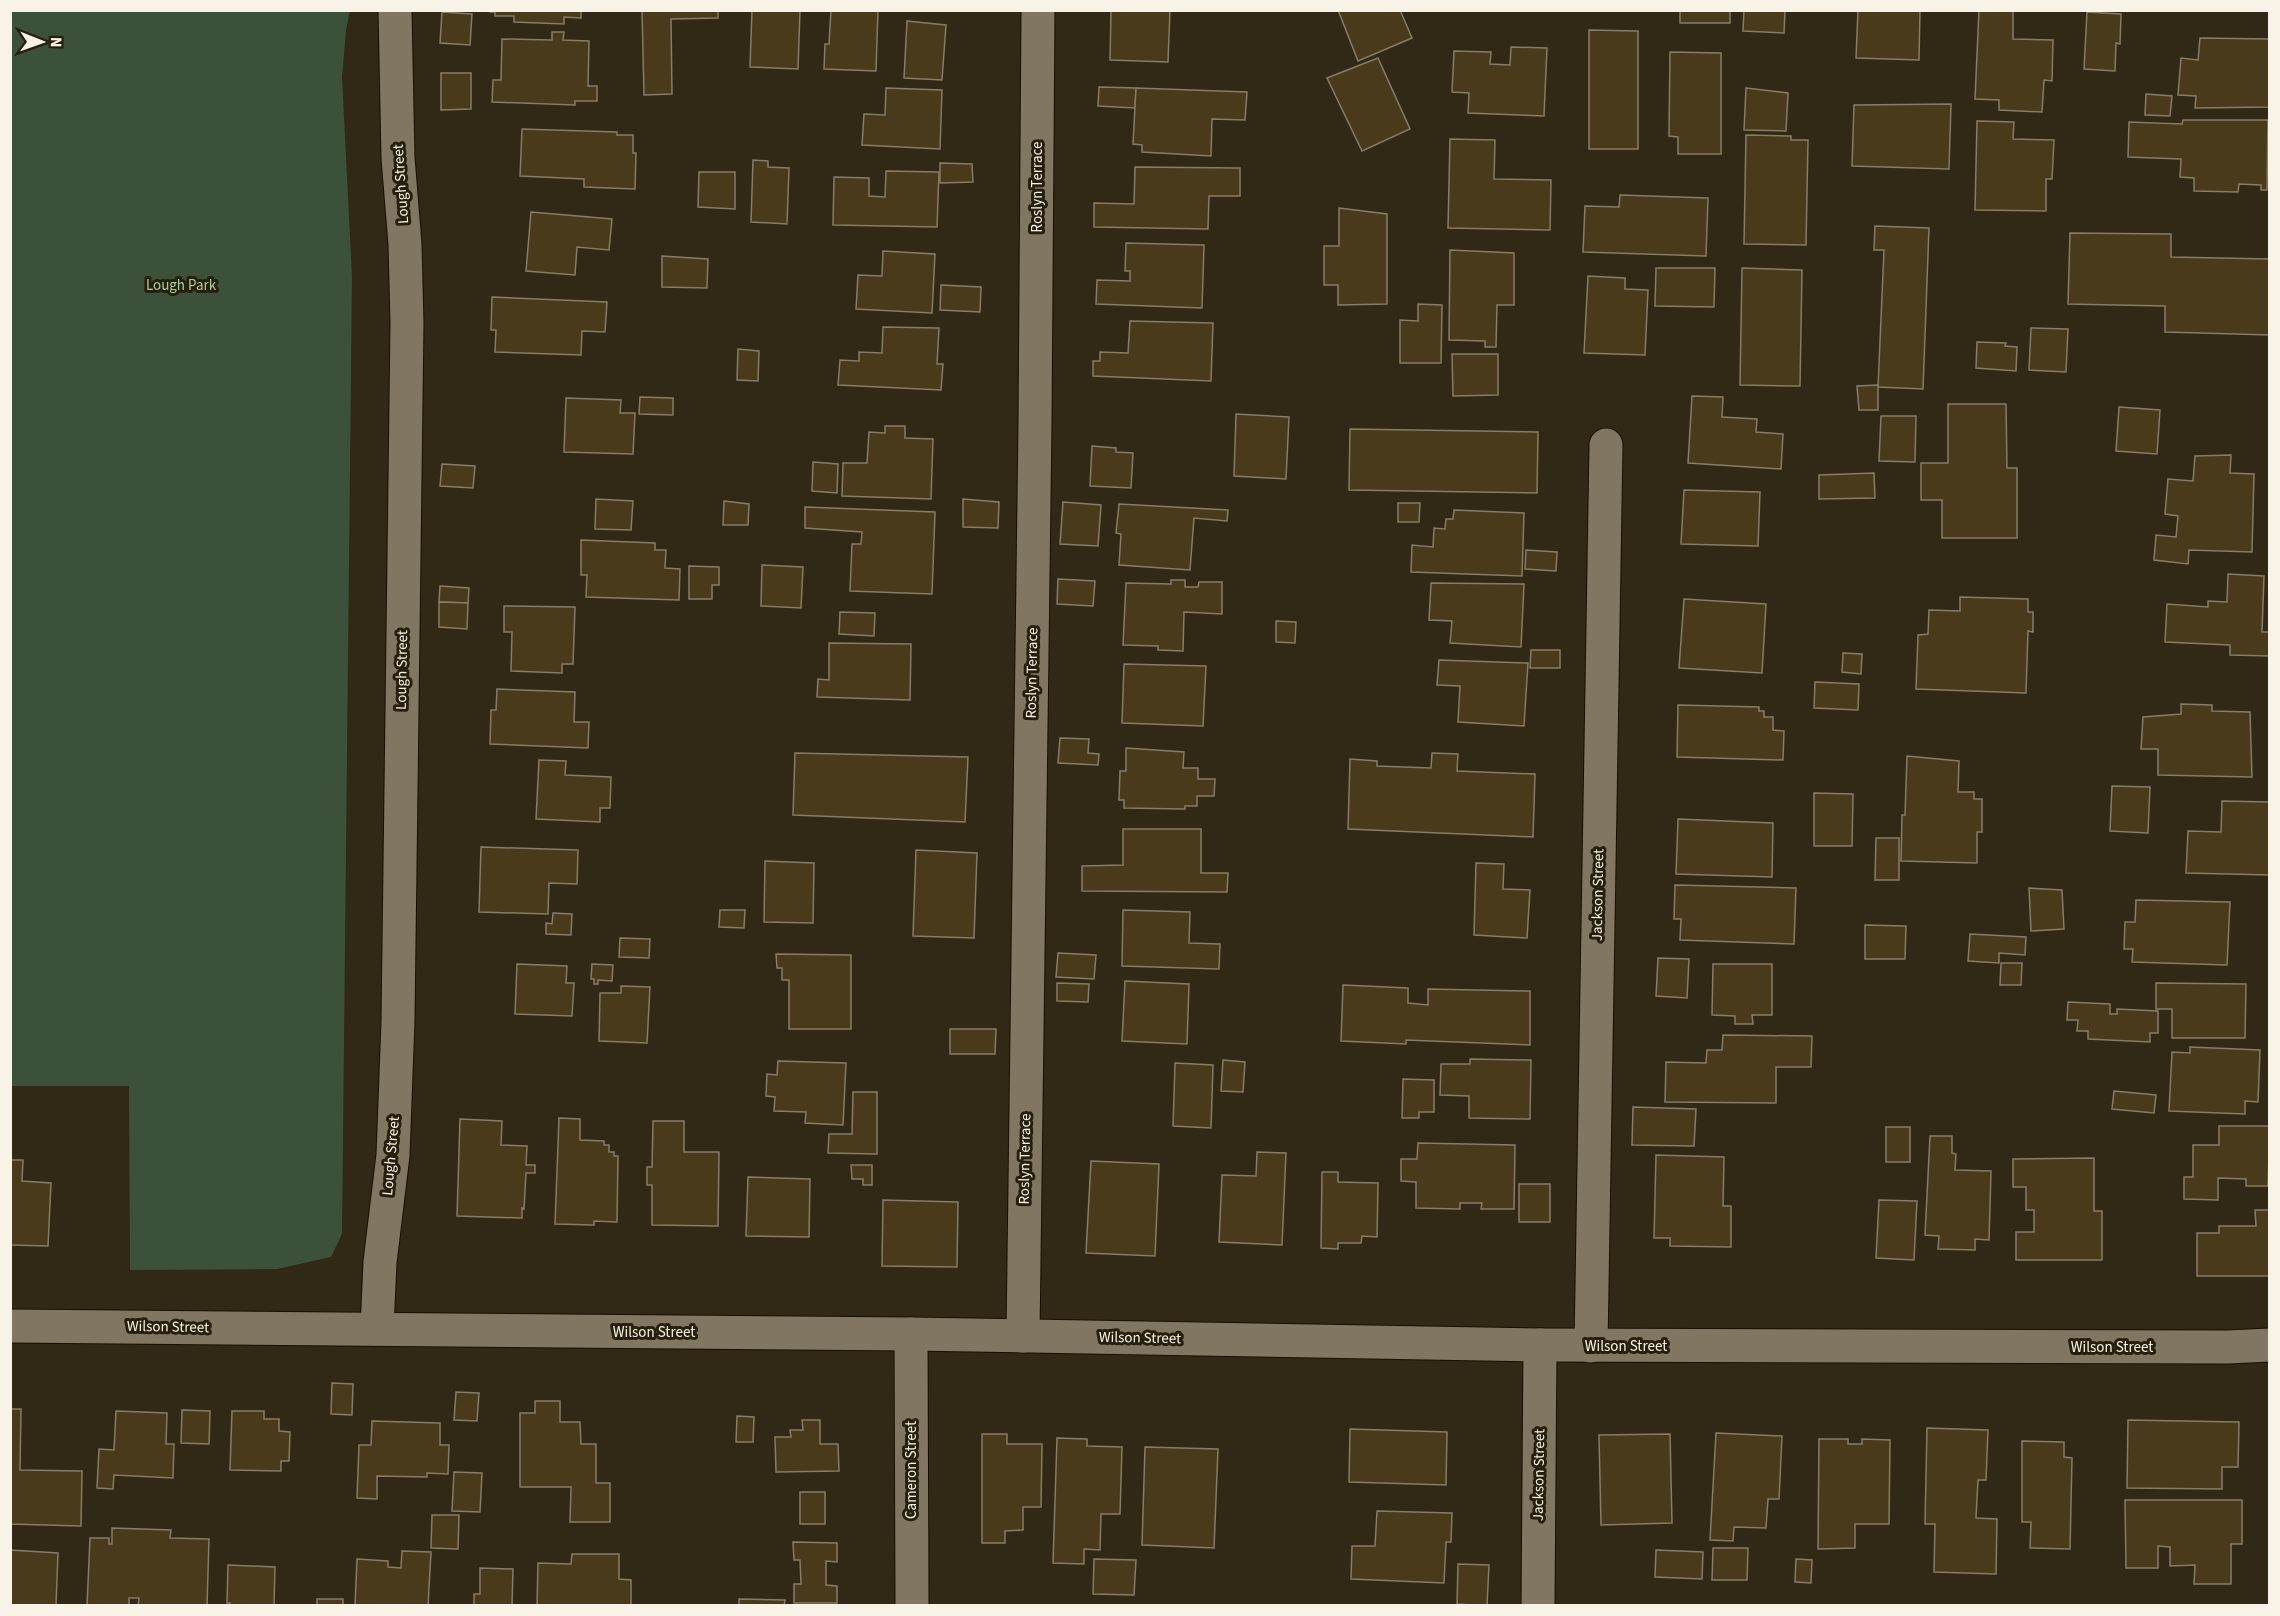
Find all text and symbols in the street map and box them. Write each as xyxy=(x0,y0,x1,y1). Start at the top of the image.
north arrow xyxy=(12,12,72,72)
text: N xyxy=(45,37,67,48)
street label: Roslyn Terrace xyxy=(1027,142,1048,232)
street label: Lough Street xyxy=(388,144,414,224)
park label: Lough Park xyxy=(146,275,217,296)
street label: Roslyn Terrace xyxy=(1021,627,1043,719)
street label: Lough Street xyxy=(391,630,413,710)
street label: Jackson Street xyxy=(1587,849,1609,941)
street label: Roslyn Terrace xyxy=(1014,1113,1036,1205)
street label: Lough Street xyxy=(377,1115,405,1197)
street label: Wilson Street xyxy=(127,1316,209,1338)
street label: Wilson Street xyxy=(613,1322,695,1343)
street label: Wilson Street xyxy=(1099,1327,1181,1349)
street label: Wilson Street xyxy=(1585,1336,1667,1357)
street label: Wilson Street xyxy=(2071,1337,2153,1358)
street label: Cameron Street xyxy=(901,1421,922,1519)
street label: Jackson Street xyxy=(1528,1429,1550,1521)

